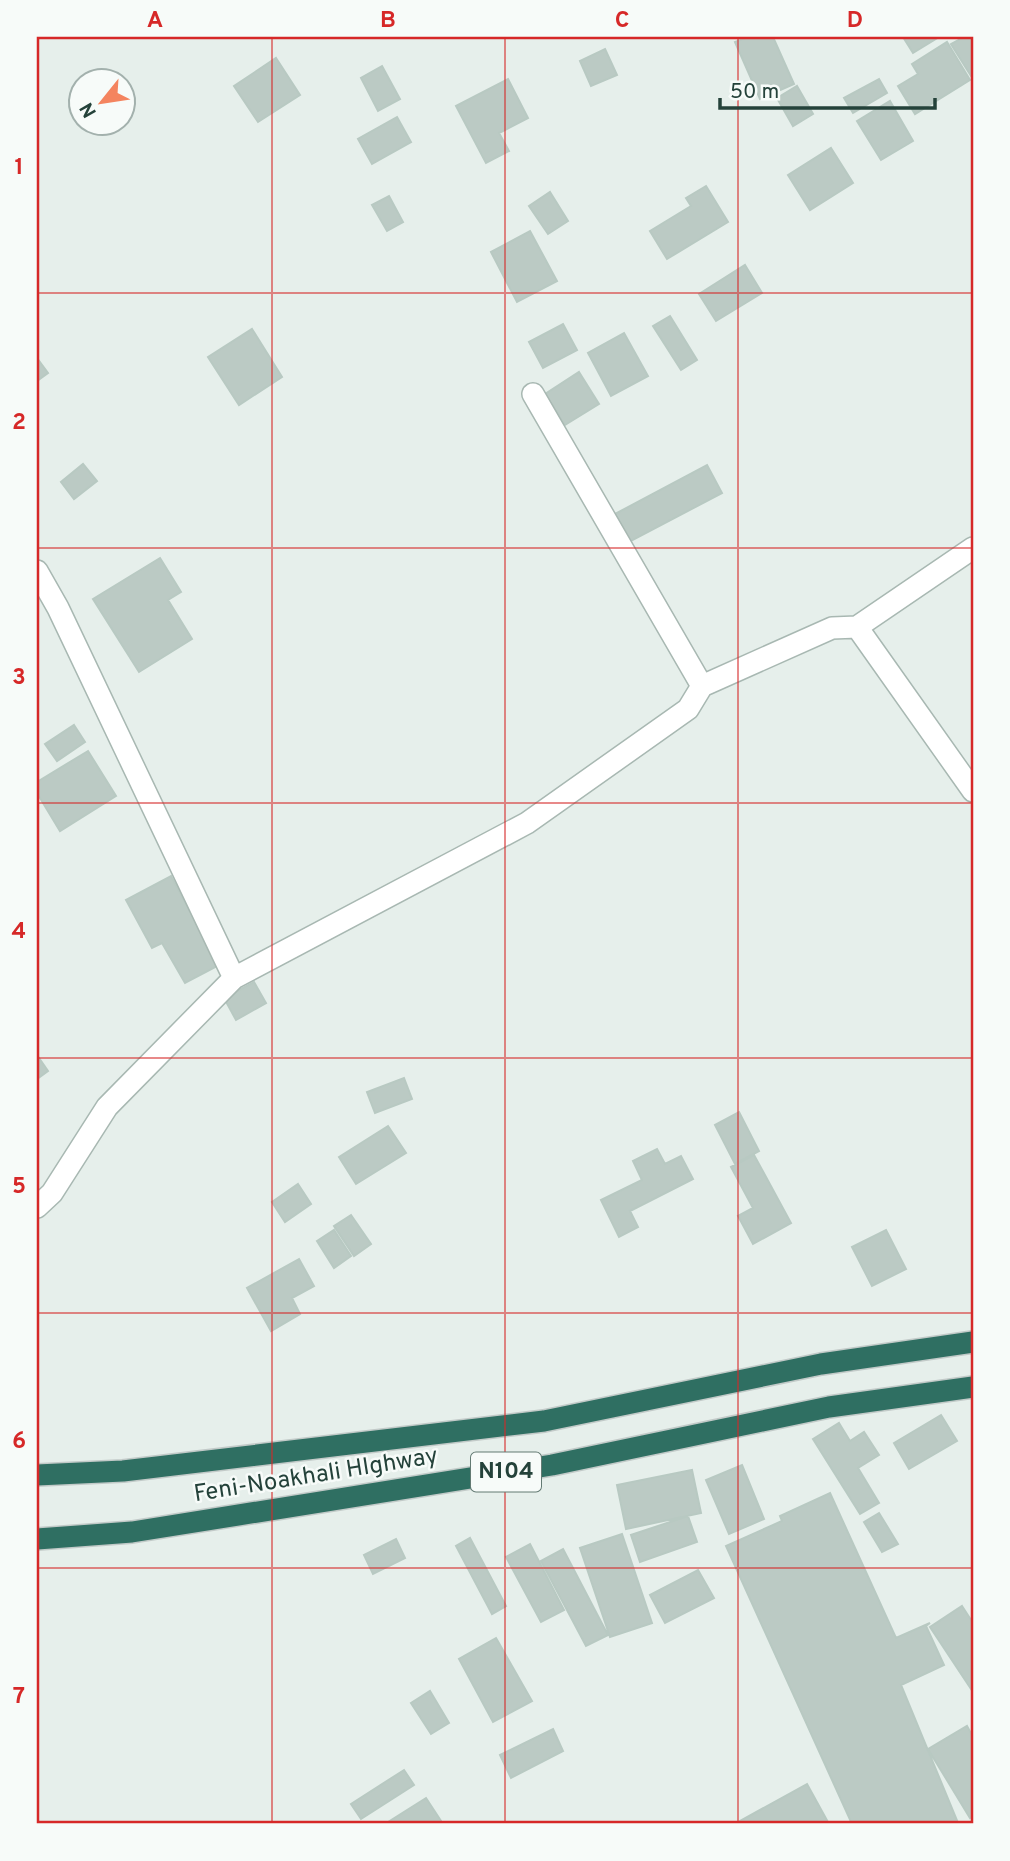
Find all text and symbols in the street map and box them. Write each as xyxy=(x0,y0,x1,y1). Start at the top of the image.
text: A xyxy=(147,7,163,36)
text: B xyxy=(380,7,396,36)
text: C xyxy=(615,7,629,36)
text: D xyxy=(847,7,863,36)
north arrow xyxy=(66,66,136,136)
scale bar xyxy=(720,66,935,110)
text: 50 m xyxy=(730,79,779,106)
text: N xyxy=(75,98,103,121)
text: 1 xyxy=(14,154,24,183)
text: 2 xyxy=(12,409,26,438)
text: 3 xyxy=(12,664,26,693)
text: 4 xyxy=(12,918,26,947)
text: 5 xyxy=(12,1173,26,1202)
text: 6 xyxy=(12,1428,26,1457)
street label: Feni-Noakhali HIghway xyxy=(192,1442,440,1510)
road number: N104 xyxy=(471,1452,541,1492)
text: 7 xyxy=(13,1683,25,1712)

